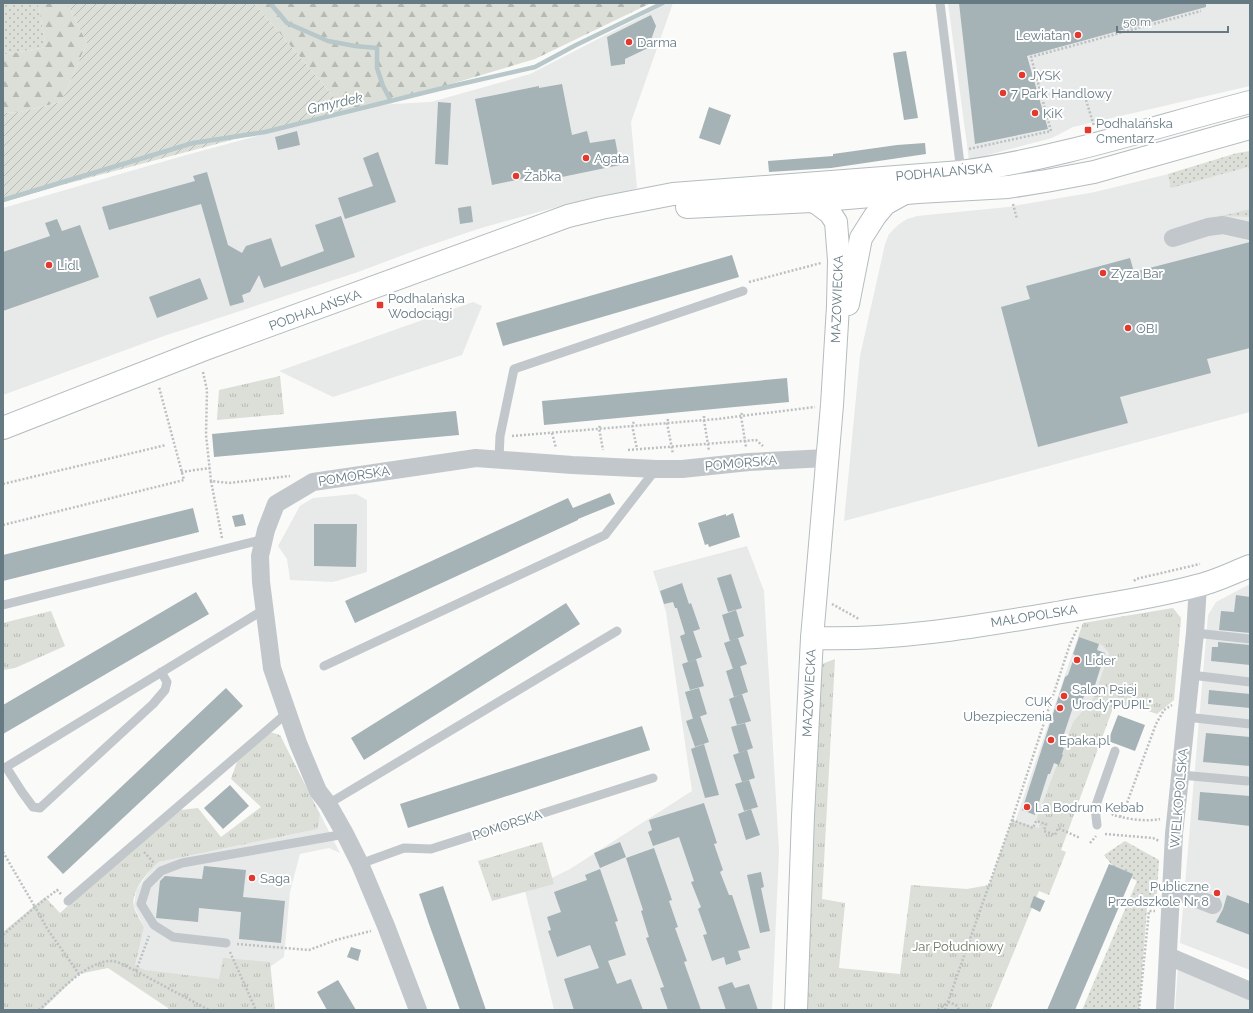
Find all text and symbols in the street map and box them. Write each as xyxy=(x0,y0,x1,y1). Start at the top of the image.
scale bar xyxy=(1117,8,1228,34)
text: 50 m xyxy=(1123,15,1151,29)
place label: Lewiatan xyxy=(1016,28,1070,43)
marker: Lewiatan xyxy=(1073,30,1083,40)
place label: Darma xyxy=(637,35,677,50)
marker: Darma xyxy=(624,37,634,47)
place label: JYSK xyxy=(1030,68,1061,83)
marker: JYSK xyxy=(1017,70,1027,80)
place label: 7 Park Handlowy xyxy=(1011,86,1112,101)
marker: 7 Park Handlowy xyxy=(998,88,1008,98)
water label: Gmyrdek xyxy=(306,89,365,117)
place label: KiK xyxy=(1043,106,1063,121)
marker: KiK xyxy=(1030,108,1040,118)
place label: Podhalańska Cmentarz xyxy=(1096,116,1173,146)
marker: Podhalańska Cmentarz xyxy=(1083,125,1093,135)
place label: Agata xyxy=(594,151,629,166)
marker: Agata xyxy=(581,153,591,163)
street label: PODHALAŃSKA xyxy=(895,160,993,184)
place label: Żabka xyxy=(524,168,561,184)
marker: Żabka xyxy=(511,171,521,181)
street label: MAZOWIECKA xyxy=(828,254,846,343)
place label: Lidl xyxy=(57,258,79,273)
marker: Lidl xyxy=(44,260,54,270)
place label: Zyza Bar xyxy=(1111,266,1164,281)
marker: Zyza Bar xyxy=(1098,268,1108,278)
street label: PODHALAŃSKA xyxy=(267,286,363,334)
place label: Podhalańska Wodociągi xyxy=(388,291,465,321)
marker: Podhalańska Wodociągi xyxy=(375,300,385,310)
place label: OBI xyxy=(1136,321,1158,336)
marker: OBI xyxy=(1123,323,1133,333)
street label: POMORSKA xyxy=(704,452,778,474)
street label: POMORSKA xyxy=(317,463,391,489)
street label: MAŁOPOLSKA xyxy=(990,602,1079,630)
street label: MAZOWIECKA xyxy=(799,648,819,737)
place label: Lider xyxy=(1085,653,1116,668)
marker: Lider xyxy=(1072,655,1082,665)
place label: Salon Psiej Urody"PUPIL" xyxy=(1072,682,1152,712)
marker: Salon Psiej Urody"PUPIL" xyxy=(1059,691,1069,701)
place label: CUK Ubezpieczenia xyxy=(963,694,1053,724)
marker: CUK Ubezpieczenia xyxy=(1055,703,1065,713)
place label: Epaka.pl xyxy=(1059,733,1110,748)
marker: Epaka.pl xyxy=(1046,735,1056,745)
street label: WIELKOPOLSKA xyxy=(1167,747,1191,849)
place label: La Bodrum Kebab xyxy=(1035,800,1144,815)
marker: La Bodrum Kebab xyxy=(1022,802,1032,812)
street label: POMORSKA xyxy=(470,807,544,843)
place label: Saga xyxy=(260,871,290,886)
marker: Saga xyxy=(247,873,257,883)
place label: Publiczne Przedszkole Nr 8 xyxy=(1108,879,1209,909)
marker: Publiczne Przedszkole Nr 8 xyxy=(1212,888,1222,898)
park label: Jar Południowy xyxy=(912,939,1004,954)

